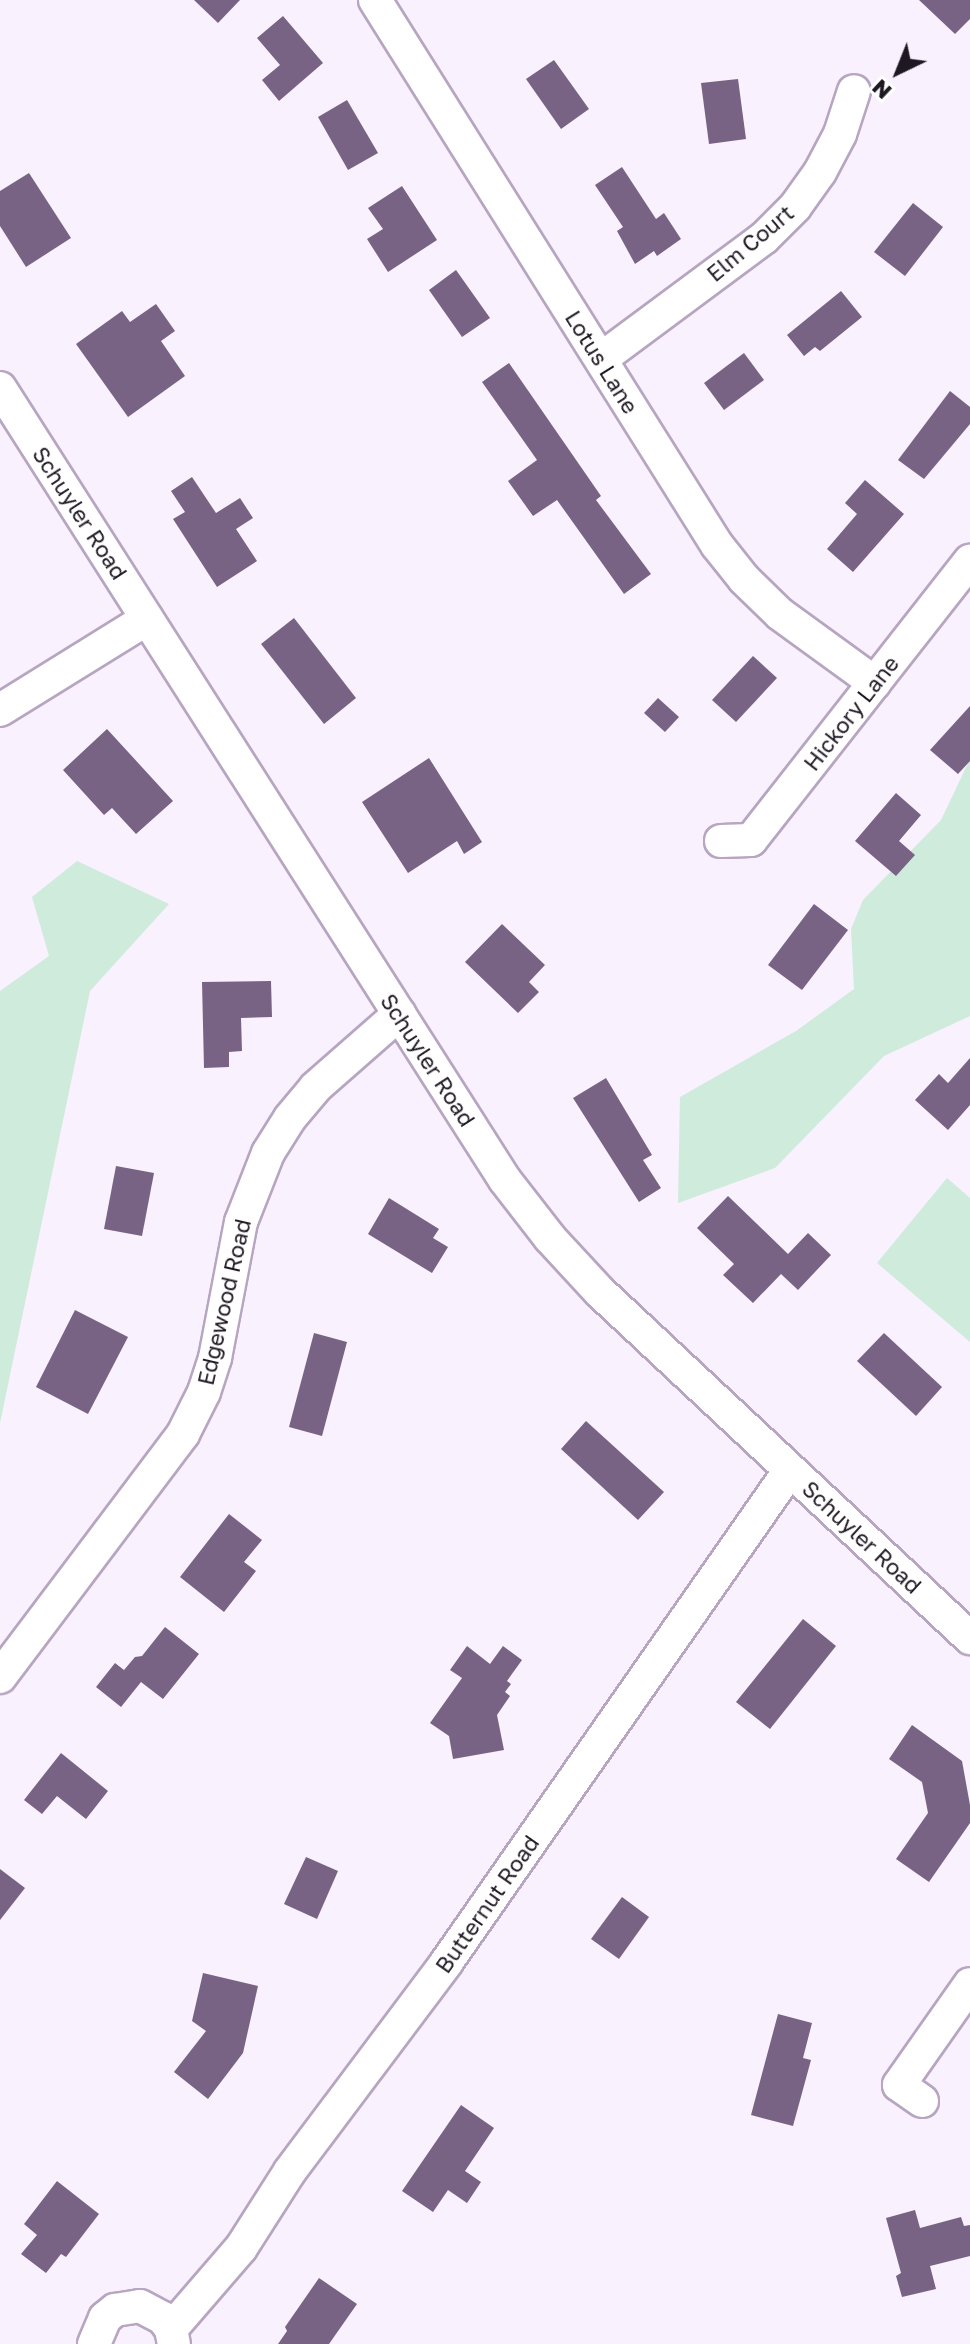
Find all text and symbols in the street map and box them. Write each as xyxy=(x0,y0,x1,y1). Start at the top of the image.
north arrow xyxy=(858,32,938,112)
text: N xyxy=(866,74,897,106)
street label: Elm Court xyxy=(701,199,799,287)
street label: Lotus Lane xyxy=(560,306,644,418)
street label: Schuyler Road xyxy=(27,442,133,584)
street label: Hickory Lane xyxy=(798,650,904,776)
street label: Schuyler Road xyxy=(375,989,481,1131)
street label: Edgewood Road xyxy=(192,1216,256,1388)
street label: Schuyler Road xyxy=(797,1475,927,1599)
street label: Butternut Road xyxy=(430,1830,544,1978)

